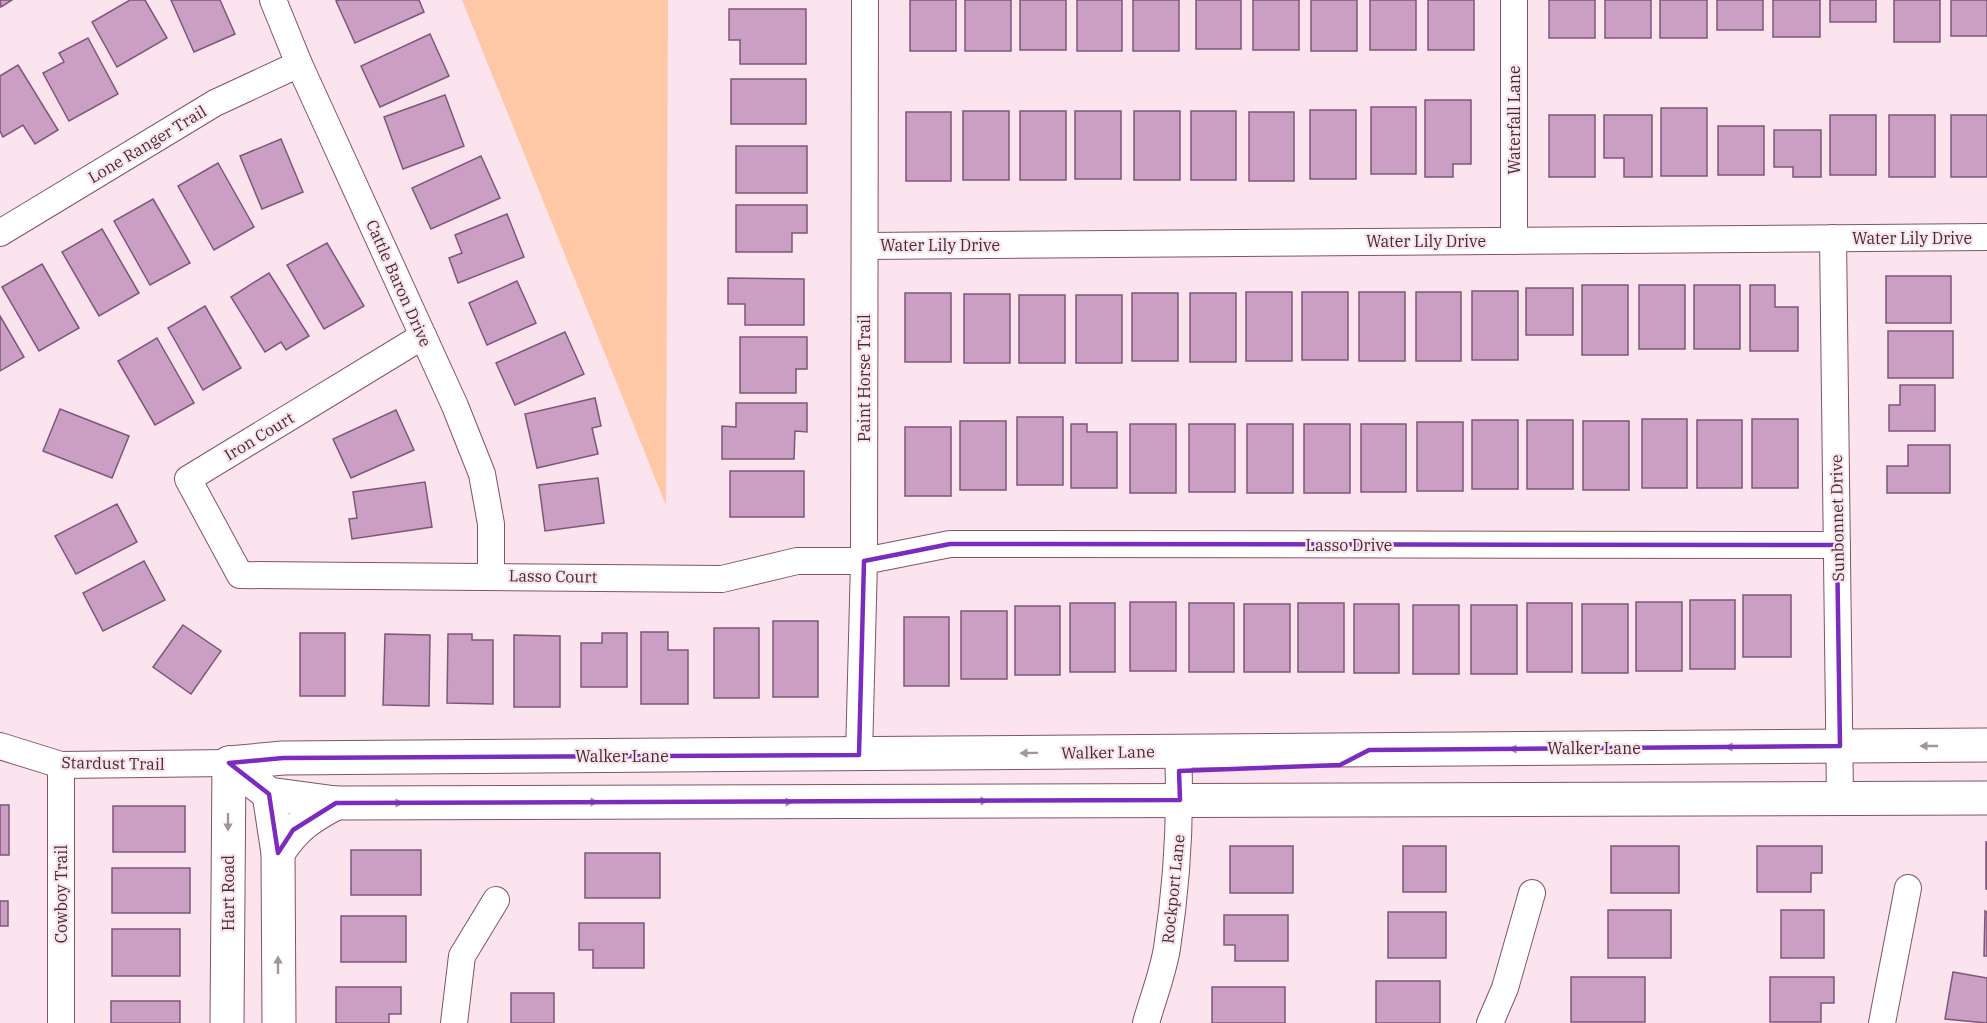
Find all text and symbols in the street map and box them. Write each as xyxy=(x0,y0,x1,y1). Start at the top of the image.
street label: Waterfall Lane xyxy=(1504,65,1524,175)
street label: Lone Ranger Trail xyxy=(84,101,210,187)
street label: Cattle Baron Drive xyxy=(362,216,436,350)
street label: Water Lily Drive xyxy=(1852,228,1972,248)
street label: Water Lily Drive xyxy=(1366,231,1486,251)
street label: Water Lily Drive xyxy=(880,235,1000,255)
street label: Paint Horse Trail xyxy=(854,314,874,442)
street label: Iron Court xyxy=(221,407,298,465)
street label: Sunbonnet Drive xyxy=(1826,454,1848,582)
street label: Lasso Drive xyxy=(1306,535,1392,555)
street label: Lasso Court xyxy=(509,565,598,587)
street label: Walker Lane xyxy=(1547,738,1641,758)
street label: Walker Lane xyxy=(1061,741,1155,763)
one-way arrow xyxy=(1919,741,1938,751)
one-way arrow xyxy=(1724,742,1743,752)
one-way arrow xyxy=(1508,744,1527,754)
street label: Walker Lane xyxy=(575,746,669,766)
one-way arrow xyxy=(1019,748,1038,758)
street label: Stardust Trail xyxy=(61,752,165,774)
one-way arrow xyxy=(970,796,989,806)
one-way arrow xyxy=(580,797,599,807)
one-way arrow xyxy=(775,797,794,807)
one-way arrow xyxy=(385,798,404,808)
one-way arrow xyxy=(223,812,233,831)
street label: Rockport Lane xyxy=(1157,833,1189,945)
street label: Cowboy Trail xyxy=(51,845,71,943)
street label: Hart Road xyxy=(218,855,238,931)
one-way arrow xyxy=(273,955,283,974)

